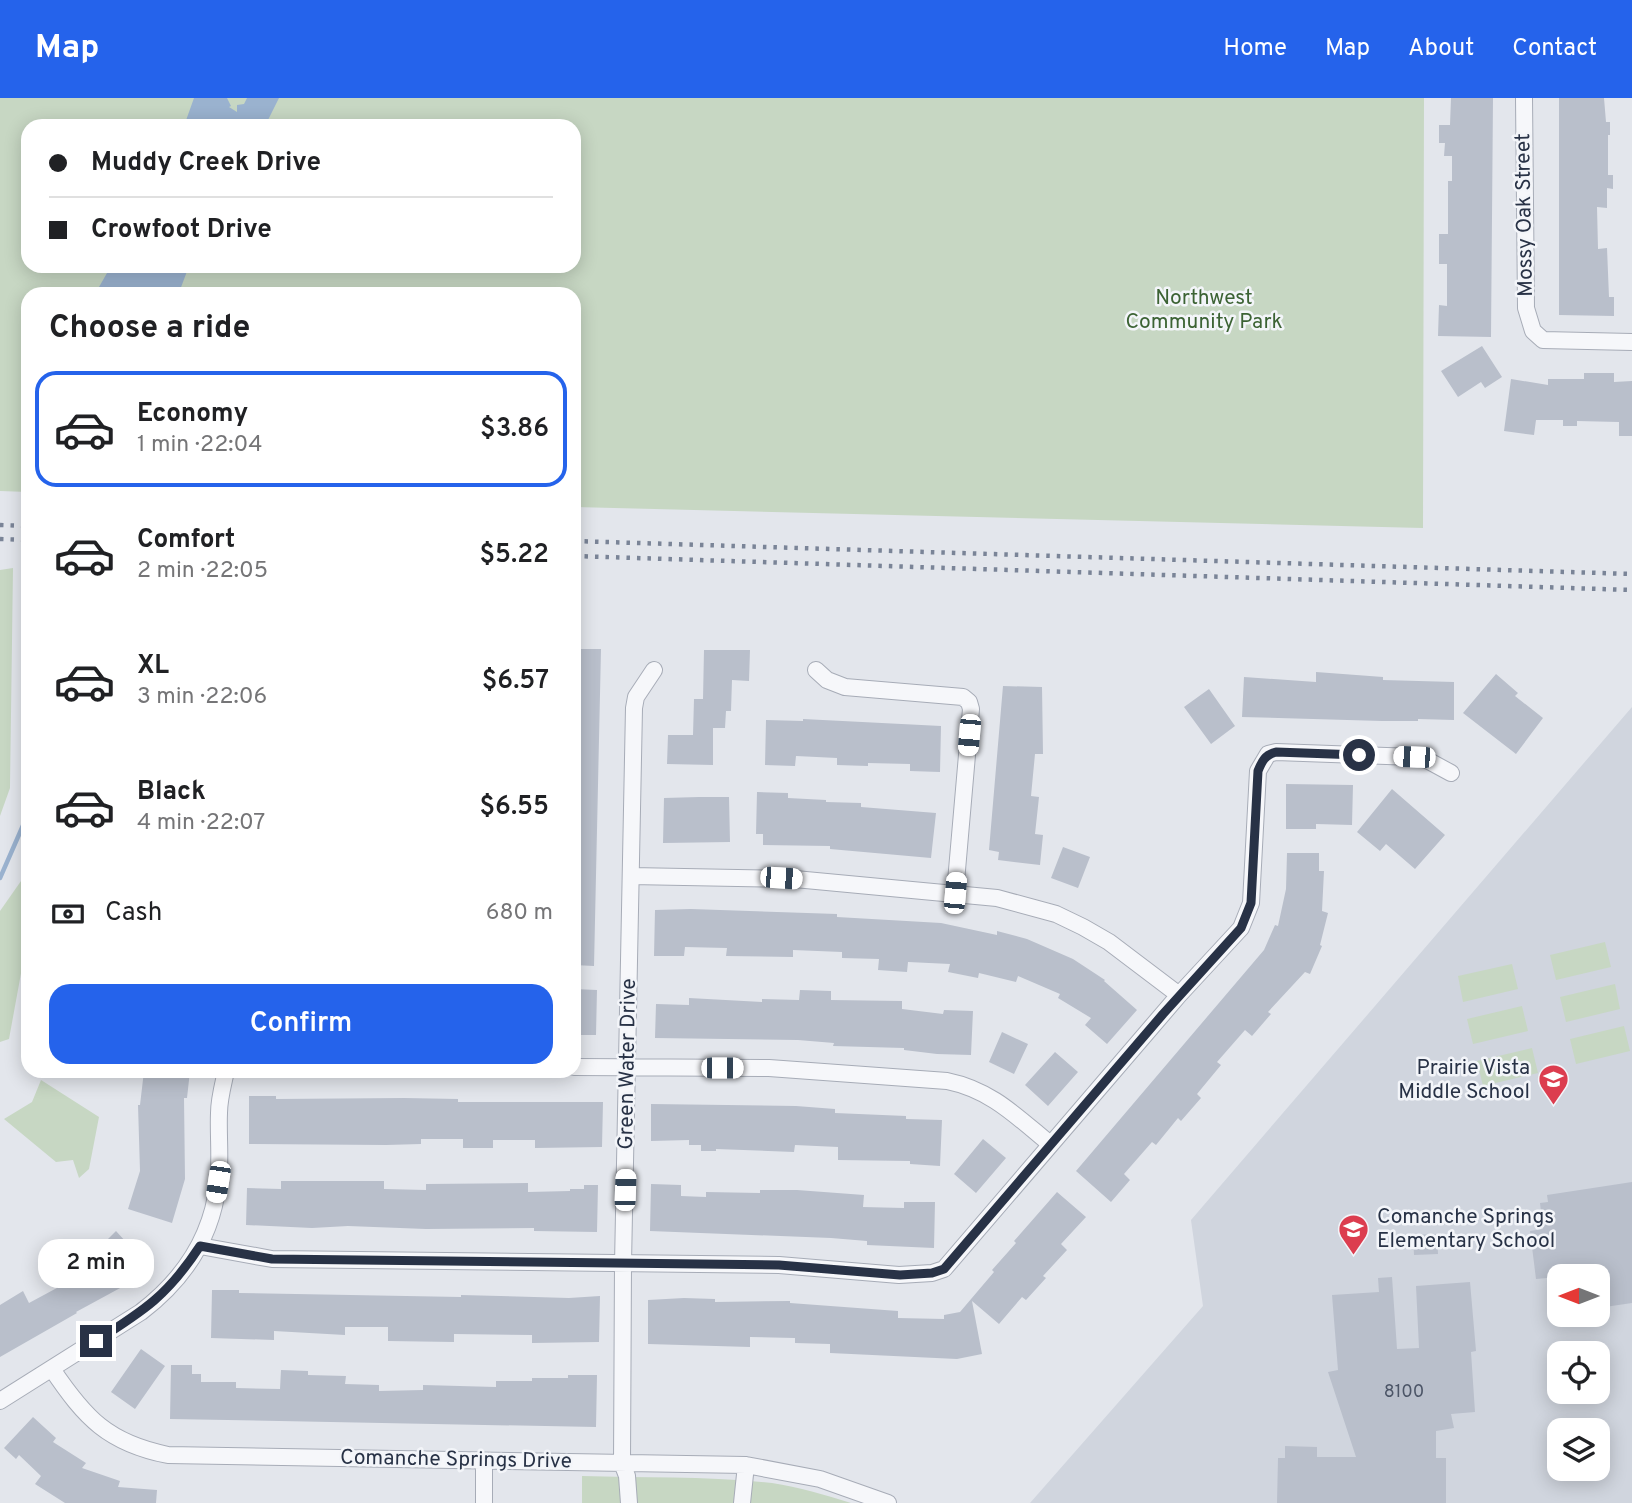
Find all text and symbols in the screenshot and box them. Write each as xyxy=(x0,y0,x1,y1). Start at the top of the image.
text: Map xyxy=(35,28,99,70)
text: Home xyxy=(1223,34,1287,64)
text: Map xyxy=(1325,34,1370,64)
text: About xyxy=(1408,34,1474,64)
text: Contact xyxy=(1512,34,1597,64)
street label: Mossy Oak Street xyxy=(1510,133,1540,297)
text: Muddy Creek Drive xyxy=(91,147,321,180)
text: Crowfoot Drive xyxy=(91,214,272,247)
park label: Northwest Community Park xyxy=(1125,285,1283,336)
text: Choose a ride xyxy=(49,309,250,349)
icon: car xyxy=(53,398,116,461)
text: Economy xyxy=(137,398,248,431)
text: $3.86 xyxy=(480,413,549,446)
text: 1 min · 22:04 xyxy=(137,431,262,460)
icon: car xyxy=(53,524,116,587)
text: Comfort xyxy=(137,524,235,557)
text: $5.22 xyxy=(480,539,549,572)
text: 2 min · 22:05 xyxy=(137,557,268,586)
icon: car xyxy=(53,650,116,713)
text: XL xyxy=(137,650,169,683)
text: $6.57 xyxy=(482,665,549,698)
text: 3 min · 22:06 xyxy=(137,683,267,712)
car xyxy=(957,713,982,757)
route start xyxy=(1343,739,1375,771)
car xyxy=(1393,746,1436,768)
icon: car xyxy=(53,776,116,839)
text: Black xyxy=(137,776,206,809)
text: $6.55 xyxy=(480,791,549,824)
text: 4 min · 22:07 xyxy=(137,809,265,838)
car xyxy=(760,866,803,890)
car xyxy=(943,871,968,915)
icon: cash xyxy=(49,895,87,933)
text: Cash xyxy=(105,897,162,930)
text: 680 m xyxy=(486,899,553,928)
street label: Green Water Drive xyxy=(613,978,643,1150)
button: Confirm xyxy=(49,984,553,1064)
place label: Prairie Vista Middle School xyxy=(1398,1055,1530,1106)
car xyxy=(702,1058,744,1079)
school or university icon: Prairie Vista Middle School xyxy=(1536,1063,1570,1107)
car xyxy=(205,1160,232,1204)
car xyxy=(614,1169,637,1211)
place label: Comanche Springs Elementary School xyxy=(1377,1204,1555,1255)
school or university icon: Comanche Springs Elementary School xyxy=(1337,1212,1371,1256)
callout: 2 min xyxy=(38,1240,154,1288)
text: 2 min xyxy=(66,1249,126,1278)
north arrow xyxy=(1547,1264,1610,1326)
map controls xyxy=(1547,1264,1610,1481)
route end xyxy=(80,1325,112,1357)
button: locate xyxy=(1547,1341,1610,1404)
house number: 8100 xyxy=(1384,1381,1424,1404)
button: layers xyxy=(1547,1418,1610,1481)
street label: Comanche Springs Drive xyxy=(340,1444,572,1476)

